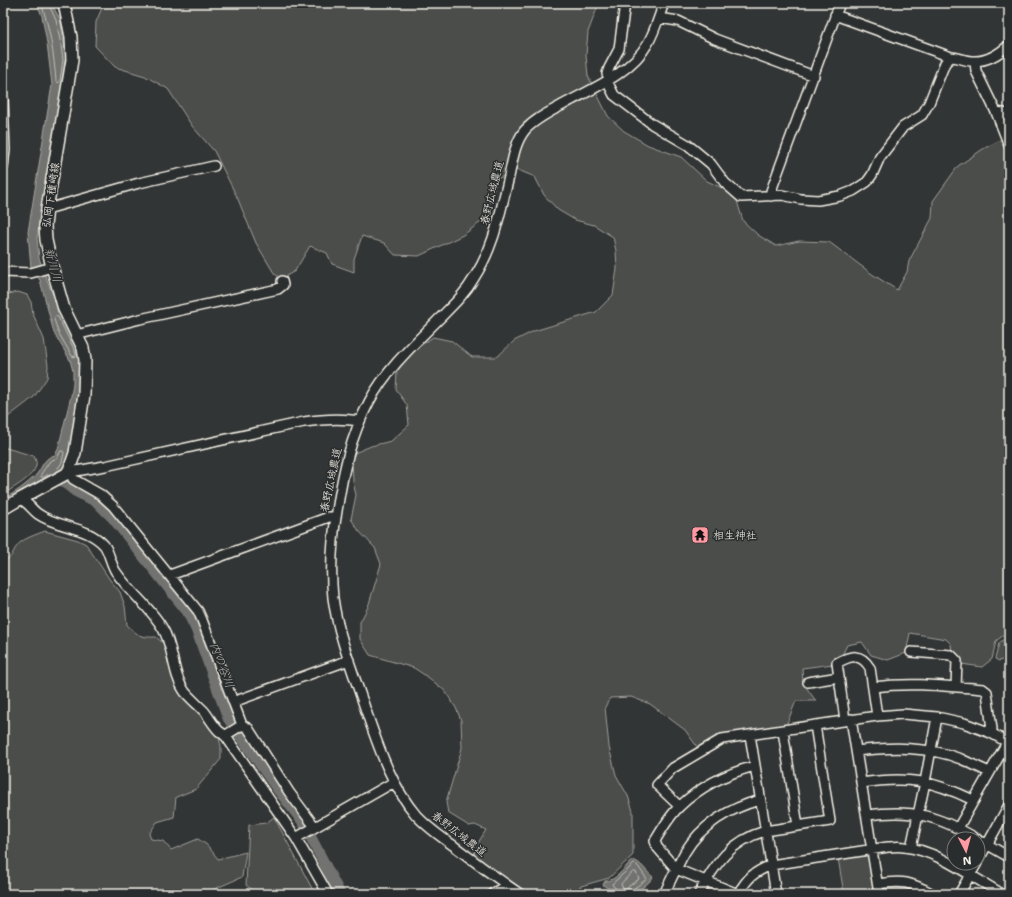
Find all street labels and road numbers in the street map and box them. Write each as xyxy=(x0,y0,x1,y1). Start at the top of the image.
street label: 春野広域農道 xyxy=(477,159,507,227)
street label: 弘岡下種崎線 xyxy=(39,161,63,229)
street label: 春野広域農道 xyxy=(317,446,345,514)
street label: 春野広域農道 xyxy=(428,808,490,860)

